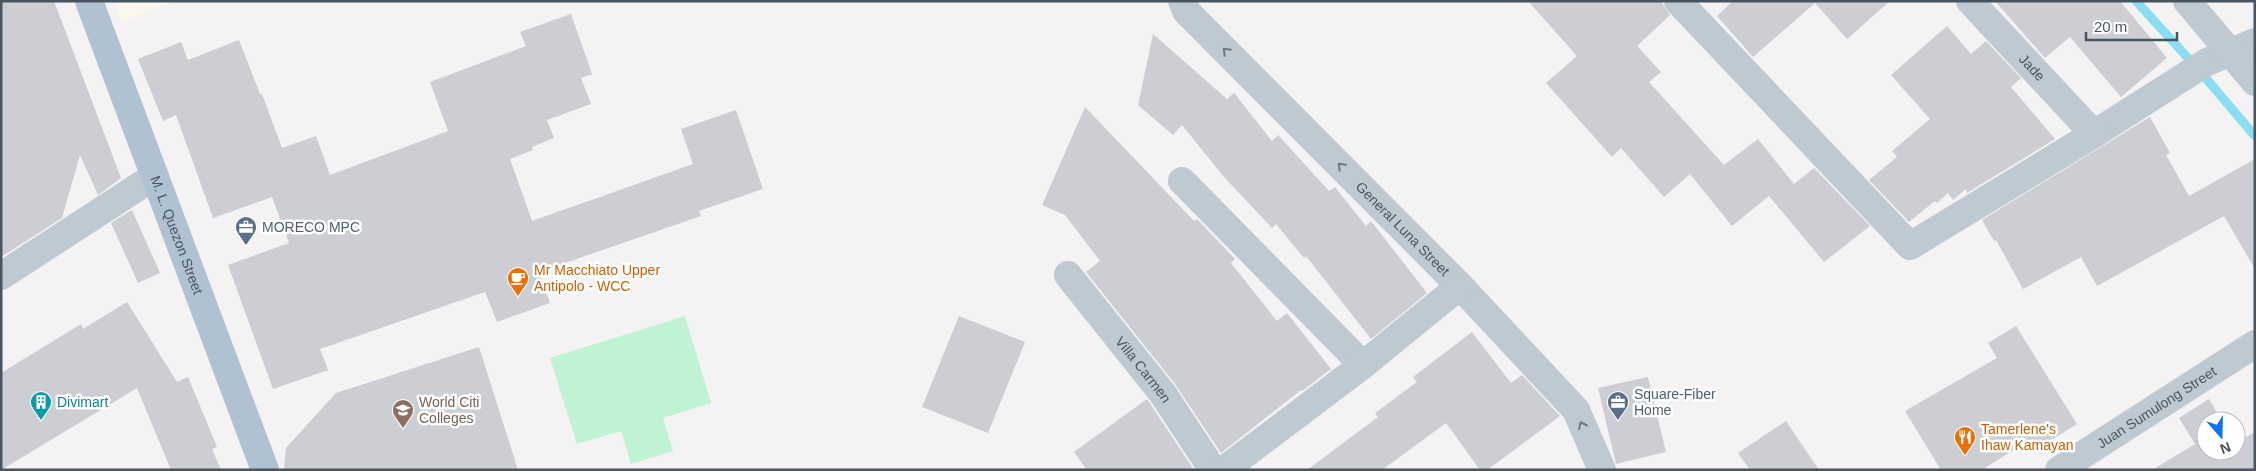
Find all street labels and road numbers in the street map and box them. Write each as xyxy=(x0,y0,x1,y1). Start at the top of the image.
street label: Jade xyxy=(2016,51,2048,84)
street label: M. L. Quezon Street xyxy=(147,174,206,297)
street label: General Luna Street xyxy=(1353,178,1453,279)
street label: Villa Carmen xyxy=(1112,333,1174,406)
street label: Juan Sumulong Street xyxy=(2094,363,2219,451)

